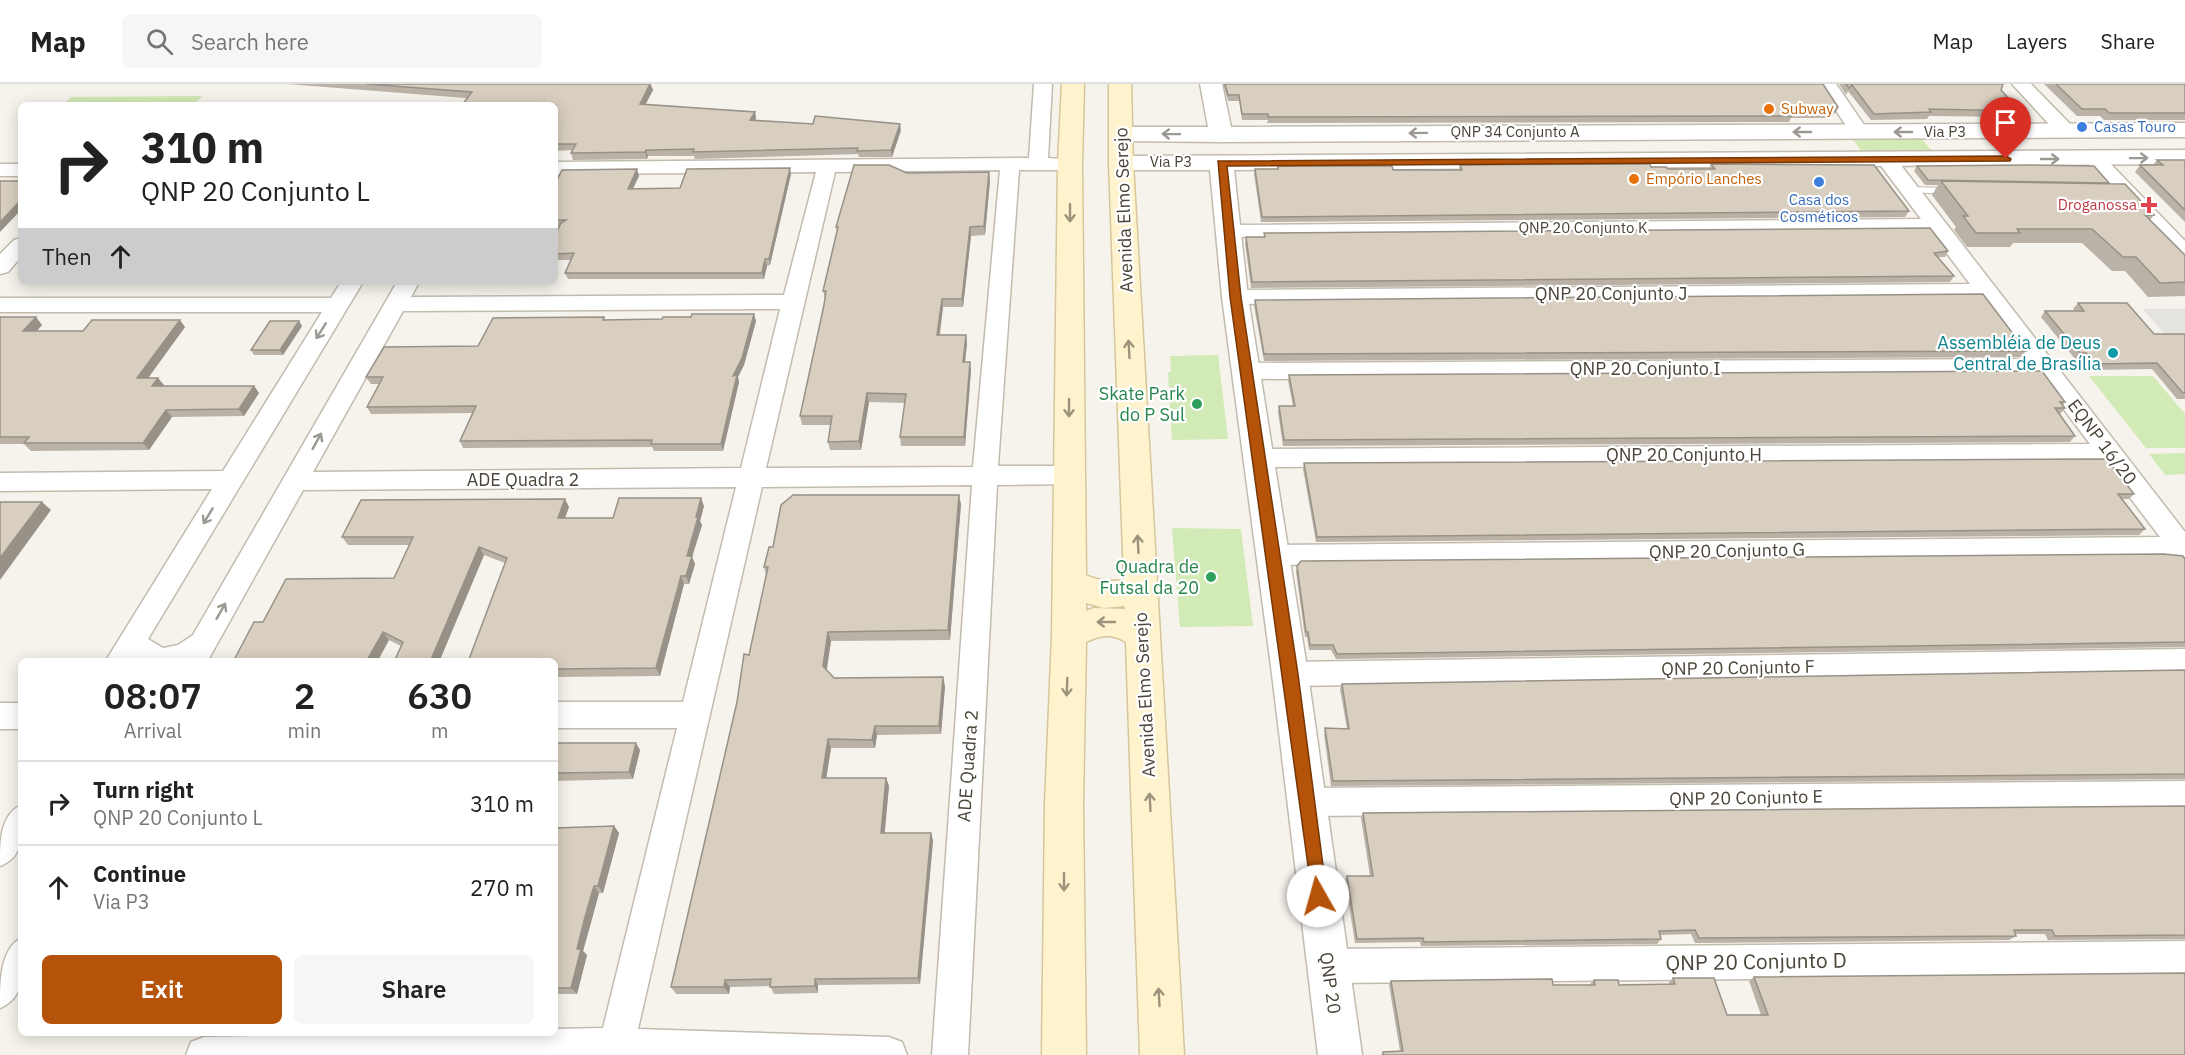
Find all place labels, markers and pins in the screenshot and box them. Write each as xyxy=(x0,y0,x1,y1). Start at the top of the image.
pin xyxy=(1980,97,2031,159)
place label: Subway xyxy=(1781,99,1834,118)
marker: Subway xyxy=(1762,102,1776,116)
place label: Casas Touro xyxy=(2094,117,2176,136)
marker: Casas Touro xyxy=(2075,120,2089,134)
place label: Empório Lanches xyxy=(1646,169,1762,188)
marker: Empório Lanches xyxy=(1627,172,1641,186)
marker: Casa dos Cosméticos xyxy=(1812,175,1826,189)
place label: Casa dos Cosméticos xyxy=(1780,190,1858,226)
place label: Droganossa xyxy=(2058,195,2137,214)
marker: Droganossa xyxy=(2142,198,2156,212)
place label: Assembléia de Deus Central de Brasília xyxy=(1937,331,2101,375)
marker: Assembléia de Deus Central de Brasília xyxy=(2106,346,2120,360)
place label: Skate Park do P Sul xyxy=(1099,382,1186,426)
marker: Skate Park do P Sul xyxy=(1190,397,1204,411)
place label: Quadra de Futsal da 20 xyxy=(1099,555,1199,599)
marker: Quadra de Futsal da 20 xyxy=(1204,570,1218,584)

